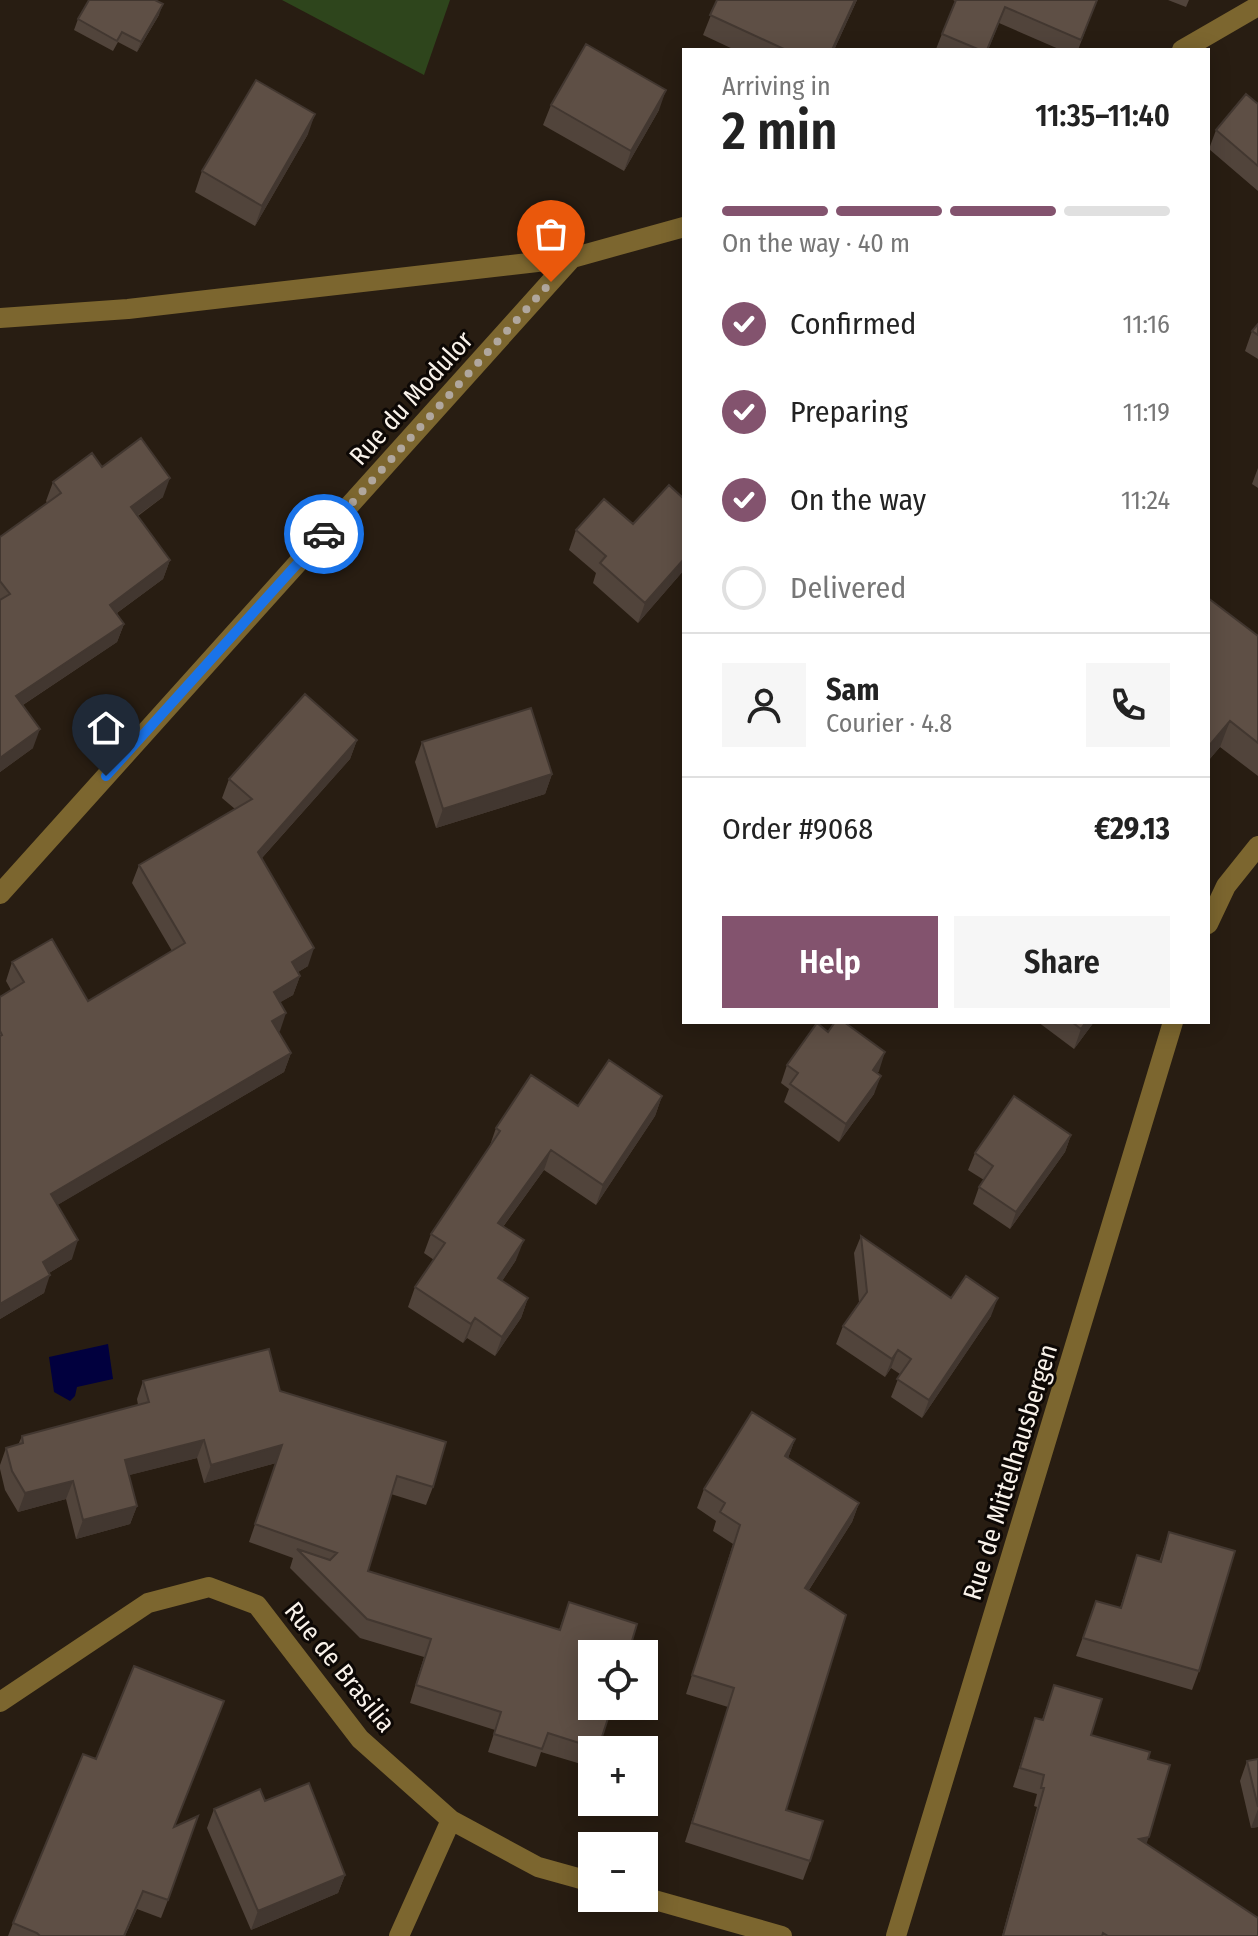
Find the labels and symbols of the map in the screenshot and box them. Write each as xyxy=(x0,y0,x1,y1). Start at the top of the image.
pin xyxy=(517,200,585,282)
street label: Rue du Modulor xyxy=(343,325,480,472)
courier xyxy=(284,494,364,574)
pin xyxy=(72,694,140,776)
street label: Rue de Mittelhausbergen xyxy=(957,1340,1064,1604)
street label: Rue de Brasilia xyxy=(278,1596,402,1739)

